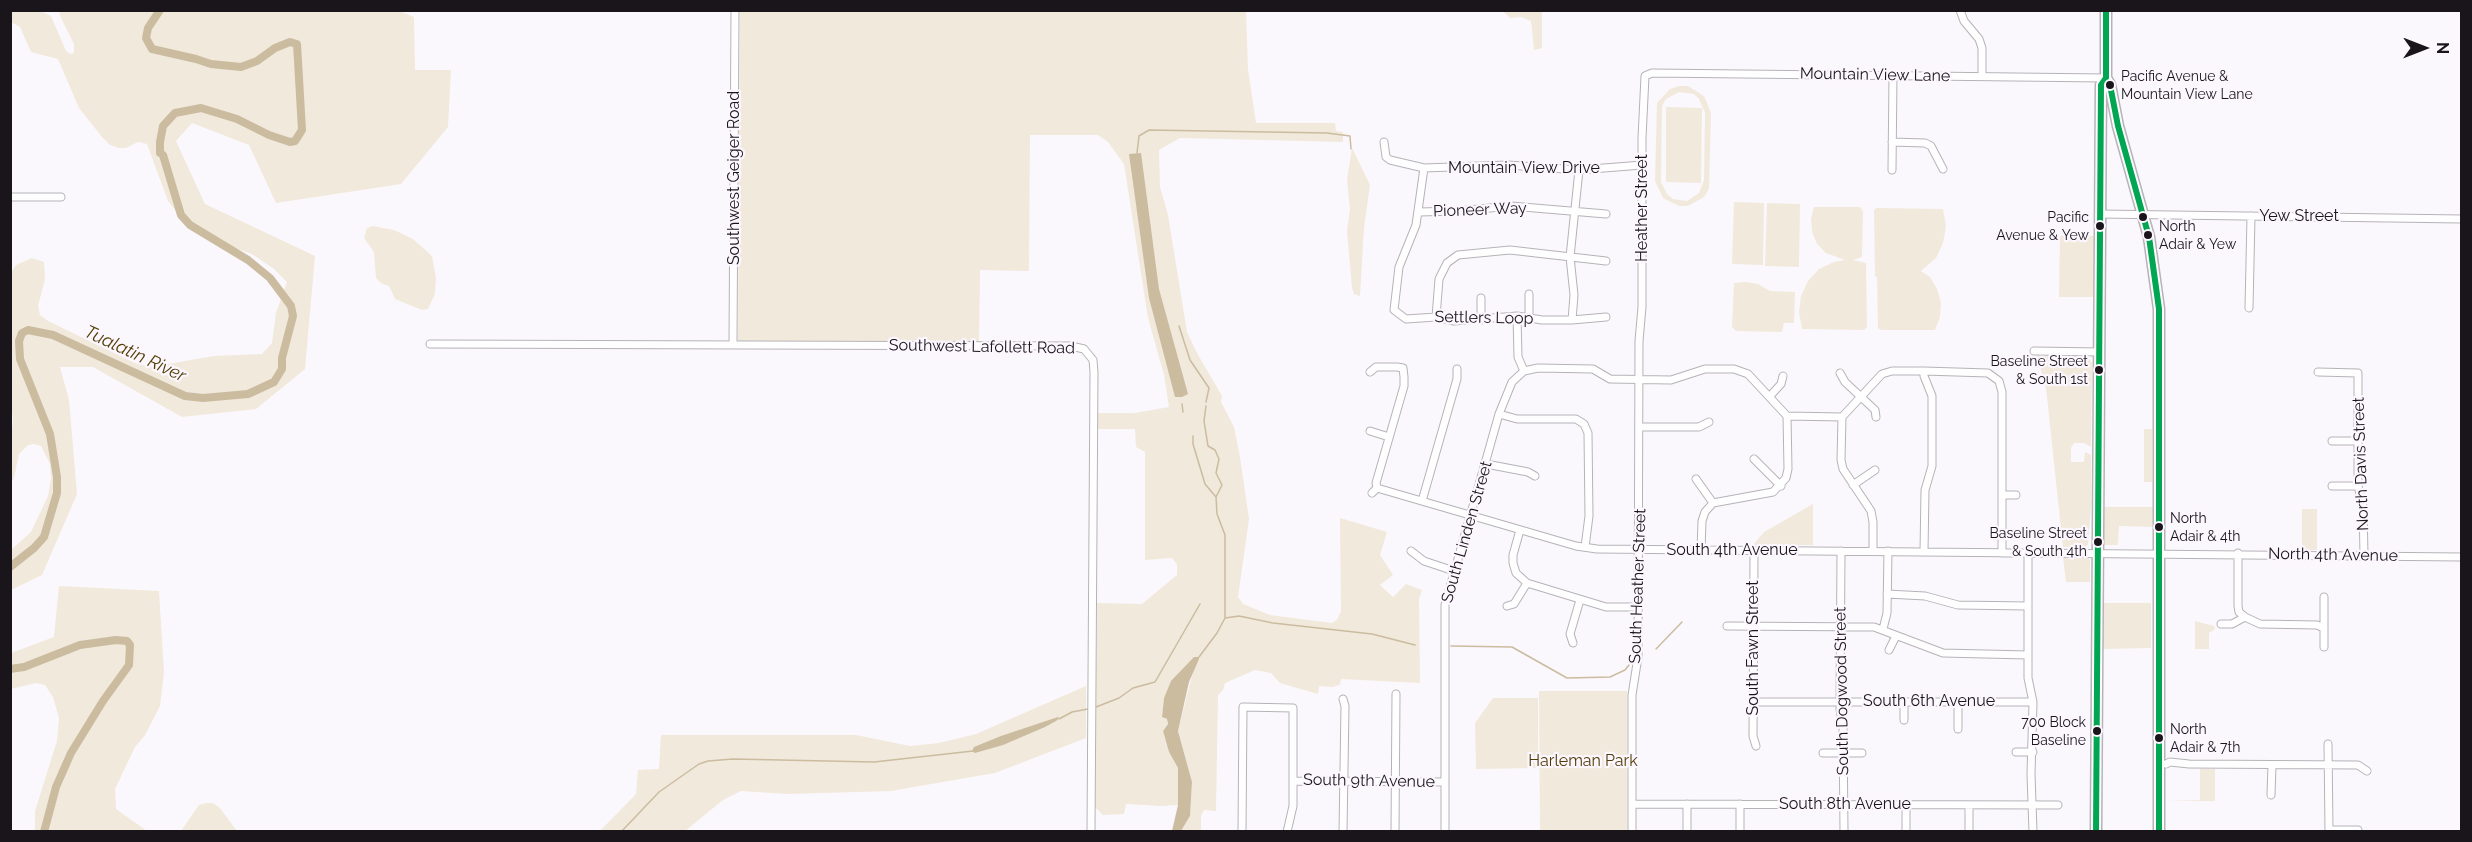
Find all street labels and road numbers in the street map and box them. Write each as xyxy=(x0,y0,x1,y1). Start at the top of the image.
street label: Mountain View Lane xyxy=(1800,64,1950,86)
street label: Southwest Geiger Road xyxy=(724,91,744,265)
street label: Heather Street xyxy=(1632,154,1652,262)
street label: Mountain View Drive xyxy=(1448,158,1600,178)
street label: Pioneer Way xyxy=(1433,199,1527,221)
street label: Yew Street xyxy=(2259,206,2339,226)
street label: Settlers Loop xyxy=(1434,308,1534,328)
street label: Southwest Lafollett Road xyxy=(889,336,1075,358)
street label: North Davis Street xyxy=(2349,397,2373,531)
street label: South Linden Street xyxy=(1438,459,1496,605)
street label: South Heather Street xyxy=(1626,508,1650,664)
street label: South 4th Avenue xyxy=(1666,540,1798,560)
street label: North 4th Avenue xyxy=(2268,544,2398,566)
street label: South Fawn Street xyxy=(1743,580,1763,716)
street label: South Dogwood Street xyxy=(1831,607,1853,775)
street label: South 6th Avenue xyxy=(1863,691,1995,711)
street label: South 9th Avenue xyxy=(1303,770,1435,792)
street label: South 8th Avenue xyxy=(1779,794,1911,814)

